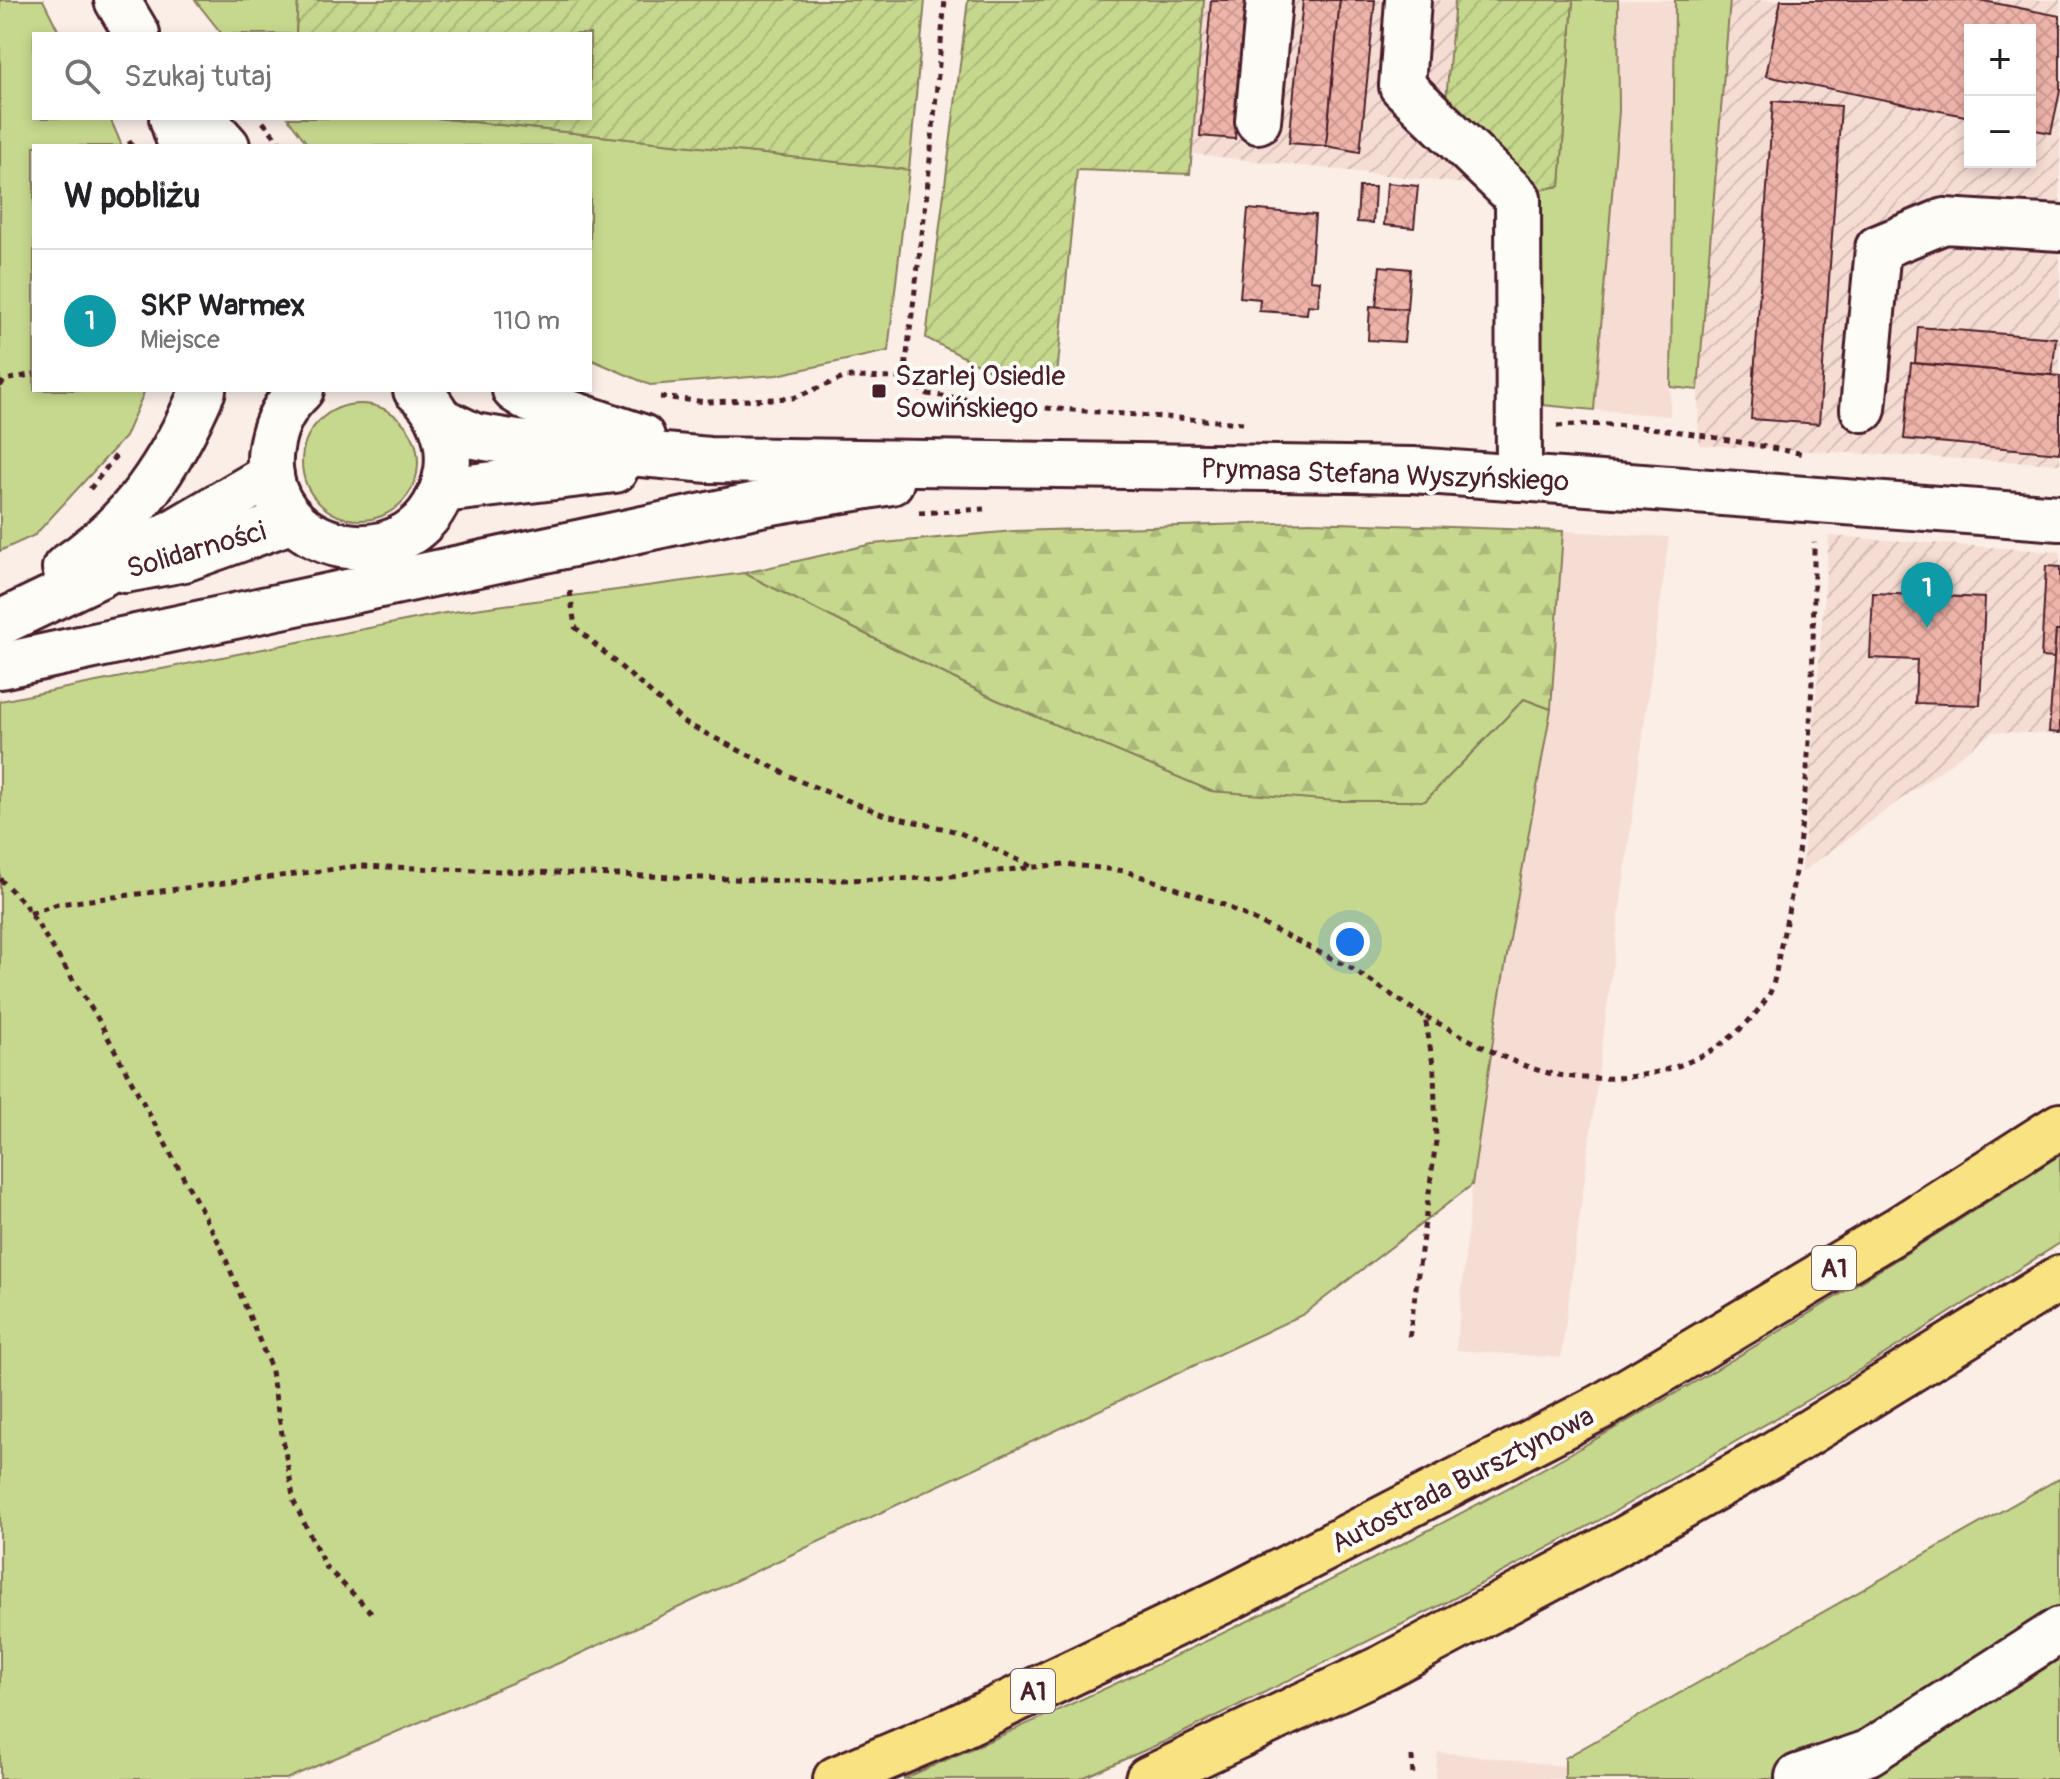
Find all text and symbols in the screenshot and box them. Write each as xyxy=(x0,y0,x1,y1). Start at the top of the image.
map controls xyxy=(1964,24,2036,168)
button: + xyxy=(1964,24,2036,96)
search box xyxy=(32,32,592,120)
icon: search xyxy=(60,54,104,98)
text: Szukaj tutaj xyxy=(124,58,272,95)
button: − xyxy=(1964,96,2036,168)
text: W pobliżu xyxy=(64,175,200,218)
text: SKP Warmex xyxy=(140,287,305,324)
text: 1 xyxy=(85,305,95,337)
text: 110 m xyxy=(493,305,560,337)
text: Miejsce xyxy=(140,324,220,356)
place label: Szarlej Osiedle Sowińskiego xyxy=(895,359,1065,426)
marker: Szarlej Osiedle Sowińskiego xyxy=(870,382,888,400)
street label: Prymasa Stefana Wyszyńskiego xyxy=(1200,452,1570,499)
street label: Solidarności xyxy=(123,514,270,587)
pin: 1 xyxy=(1901,562,1953,628)
your location xyxy=(1330,922,1370,962)
road number: A1 xyxy=(1812,1246,1856,1290)
street label: Autostrada Bursztynowa xyxy=(1325,1399,1600,1562)
road number: A1 xyxy=(1011,1669,1055,1713)

